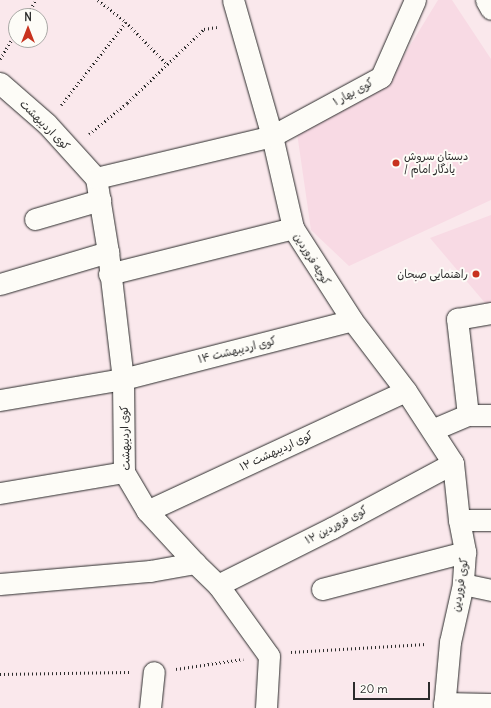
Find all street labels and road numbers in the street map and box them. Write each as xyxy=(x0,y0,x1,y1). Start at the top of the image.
street label: کوی بهار ۱ xyxy=(331,76,375,108)
street label: کوی اردیبهشت xyxy=(17,97,73,153)
street label: کوچه فروردین xyxy=(291,231,333,287)
street label: کوی اردیبهشت ۱۴ xyxy=(197,334,277,366)
street label: کوی اردیبهشت xyxy=(117,405,133,471)
street label: کوی اردیبهشت ۱۲ xyxy=(237,428,315,474)
street label: کوی فروردین ۱۲ xyxy=(303,503,369,547)
street label: کوی فروردین xyxy=(449,557,471,613)

